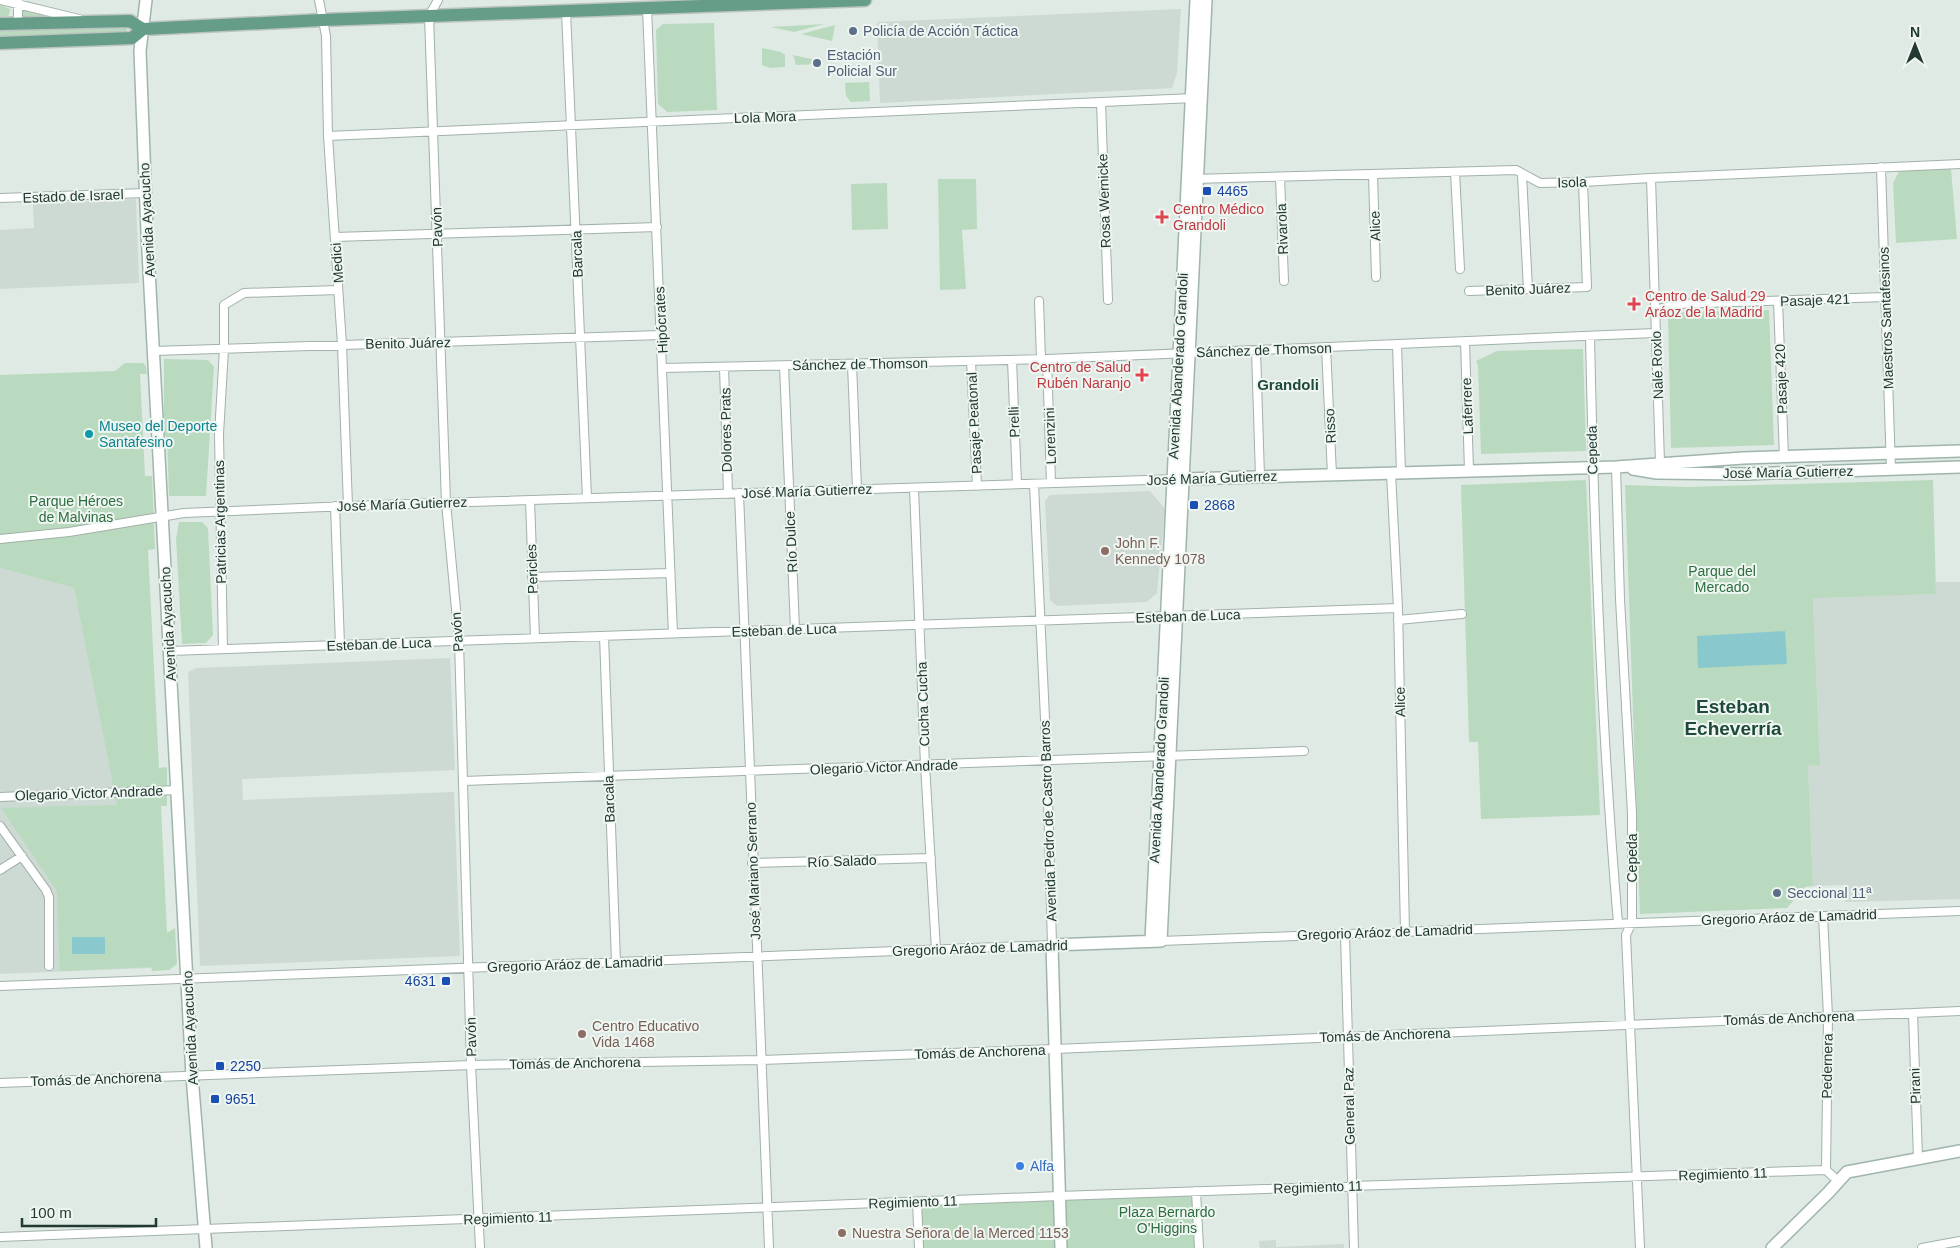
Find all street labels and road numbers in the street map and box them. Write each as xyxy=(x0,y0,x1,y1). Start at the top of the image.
street label: Lola Mora xyxy=(734,108,797,126)
street label: Rosa Wernicke xyxy=(1094,153,1114,249)
street label: Avenida Ayacucho xyxy=(136,162,158,278)
street label: Isola xyxy=(1557,173,1587,191)
street label: Estado de Israel xyxy=(22,186,124,206)
street label: Rivarola xyxy=(1273,203,1291,255)
street label: Pavón xyxy=(428,207,446,247)
street label: Alice xyxy=(1366,210,1384,241)
street label: Barcala xyxy=(568,230,586,278)
street label: Medici xyxy=(328,242,346,284)
street label: Maestros Santafesinos xyxy=(1876,247,1896,389)
street label: Avenida Abanderado Grandoli xyxy=(1165,272,1191,460)
street label: Benito Juárez xyxy=(1485,280,1571,298)
street label: Hipócrates xyxy=(651,286,671,354)
street label: Pasaje 421 xyxy=(1780,291,1850,309)
street label: Nalé Roxlo xyxy=(1648,330,1666,400)
street label: Benito Juárez xyxy=(365,334,451,352)
street label: Sánchez de Thomson xyxy=(1196,340,1332,360)
street label: Pasaje 420 xyxy=(1772,344,1790,414)
street label: Sánchez de Thomson xyxy=(792,355,928,373)
street label: Pasaje Peatonal xyxy=(963,372,985,474)
street label: Laferrere xyxy=(1458,377,1476,435)
street label: Dolores Prats xyxy=(717,387,735,473)
street label: Prelli xyxy=(1005,406,1023,438)
street label: Lorenzini xyxy=(1041,407,1059,465)
street label: Risso xyxy=(1321,408,1339,444)
street label: Cepeda xyxy=(1584,425,1600,475)
street label: Patricias Argentinas xyxy=(211,460,229,584)
street label: José María Gutierrez xyxy=(1723,463,1853,481)
street label: José María Gutierrez xyxy=(1146,468,1278,488)
street label: José María Gutierrez xyxy=(741,481,873,501)
street label: José María Gutierrez xyxy=(336,494,468,514)
street label: Río Dulce xyxy=(781,511,801,573)
street label: Pericles xyxy=(523,544,541,594)
street label: Avenida Ayacucho xyxy=(157,566,179,682)
street label: Esteban de Luca xyxy=(1135,606,1241,626)
street label: Pavón xyxy=(448,612,466,652)
street label: Esteban de Luca xyxy=(731,620,837,640)
street label: Esteban de Luca xyxy=(326,634,432,654)
street label: Cucha Cucha xyxy=(914,661,932,747)
street label: Avenida Abanderado Grandoli xyxy=(1146,676,1172,864)
street label: Alice xyxy=(1392,686,1408,717)
street label: Avenida Pedro de Castro Barros xyxy=(1036,720,1060,922)
street label: Olegario Victor Andrade xyxy=(810,756,959,778)
street label: Barcala xyxy=(600,775,618,823)
street label: Olegario Victor Andrade xyxy=(15,782,164,804)
street label: José Mariano Serrano xyxy=(743,802,763,940)
street label: Cepeda xyxy=(1624,833,1640,883)
street label: Río Salado xyxy=(807,852,877,870)
street label: Gregorio Aráoz de Lamadrid xyxy=(1701,906,1877,928)
street label: Gregorio Aráoz de Lamadrid xyxy=(1297,921,1473,943)
street label: Gregorio Aráoz de Lamadrid xyxy=(892,937,1068,959)
street label: Gregorio Aráoz de Lamadrid xyxy=(487,953,663,975)
street label: Avenida Ayacucho xyxy=(179,970,201,1086)
street label: Tomás de Anchorena xyxy=(1723,1008,1855,1028)
street label: Pavón xyxy=(463,1017,479,1057)
street label: Tomás de Anchorena xyxy=(1319,1025,1451,1045)
street label: Pedernera xyxy=(1818,1033,1836,1099)
street label: Tomás de Anchorena xyxy=(914,1042,1046,1062)
street label: Tomás de Anchorena xyxy=(509,1054,641,1072)
street label: General Paz xyxy=(1340,1067,1358,1145)
street label: Pirani xyxy=(1906,1068,1924,1104)
street label: Tomás de Anchorena xyxy=(30,1069,162,1089)
street label: Regimiento 11 xyxy=(1678,1164,1768,1184)
street label: Regimiento 11 xyxy=(1273,1177,1363,1197)
street label: Regimiento 11 xyxy=(868,1192,958,1212)
street label: Regimiento 11 xyxy=(463,1208,553,1228)

